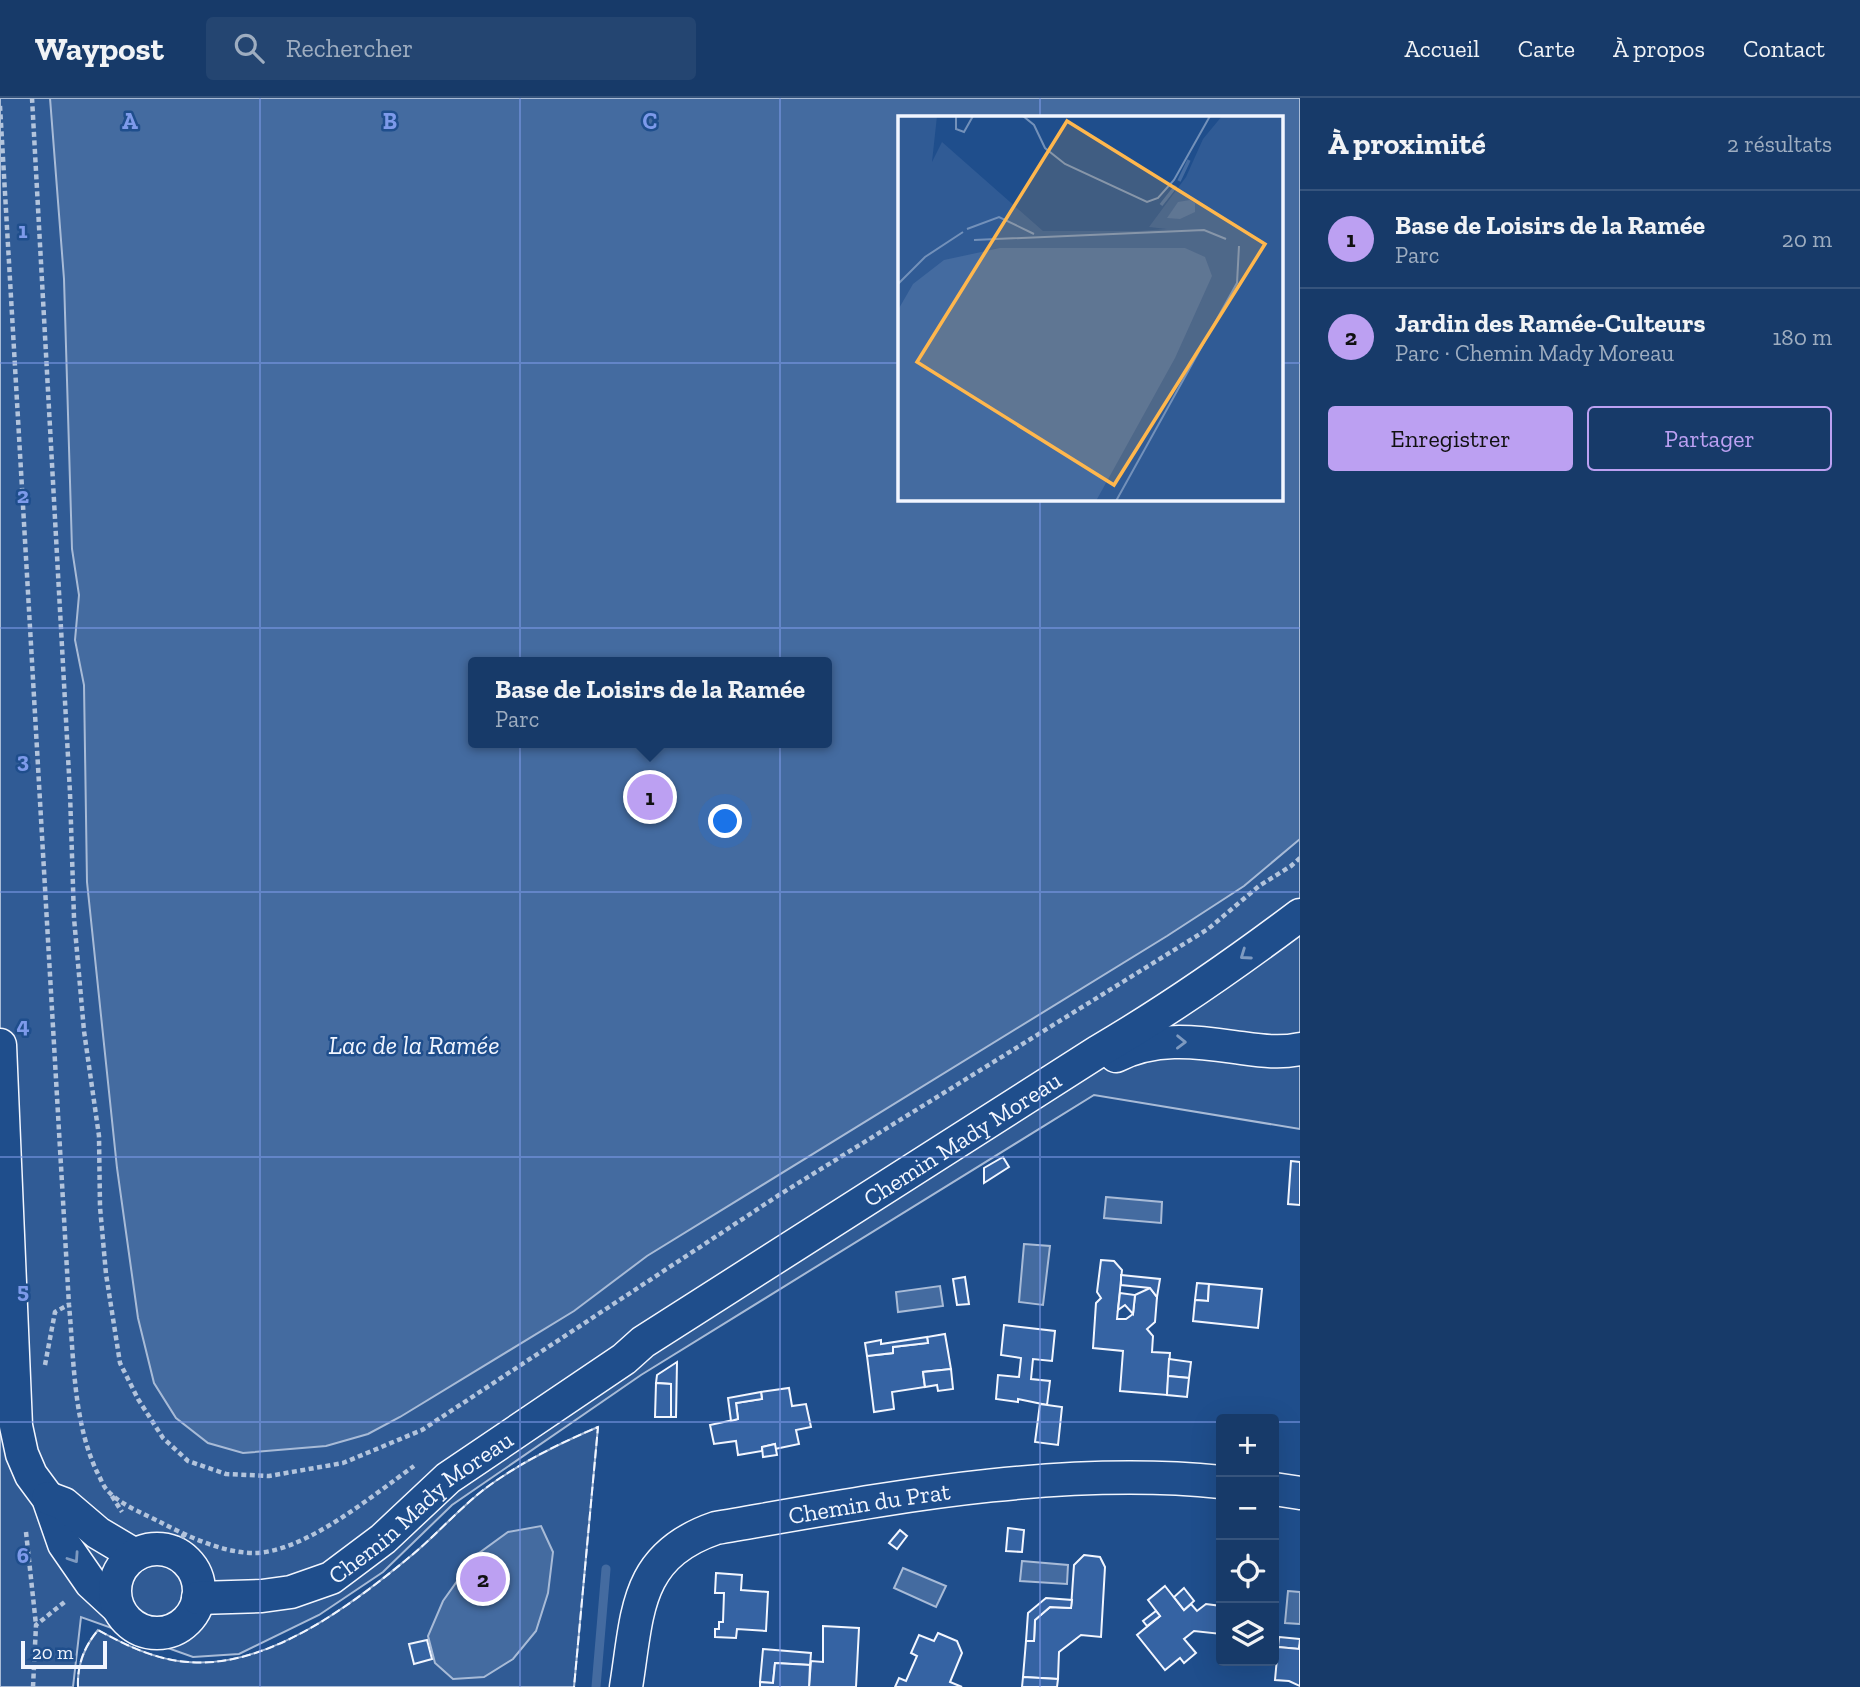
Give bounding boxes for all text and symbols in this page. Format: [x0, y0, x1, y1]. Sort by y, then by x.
search box [206, 17, 696, 80]
text: Waypost [35, 29, 164, 68]
icon: search [230, 29, 268, 67]
text: Rechercher [286, 32, 413, 64]
text: Accueil [1404, 34, 1480, 63]
text: Carte [1518, 34, 1575, 63]
text: À propos [1613, 34, 1705, 63]
text: Contact [1743, 34, 1825, 63]
text: A [122, 107, 138, 135]
text: B [383, 107, 397, 135]
text: C [643, 107, 657, 135]
inset map [898, 116, 1282, 500]
text: À proximité [1328, 126, 1486, 162]
text: 2 résultats [1727, 130, 1832, 158]
text: Base de Loisirs de la Ramée [1395, 209, 1705, 241]
text: 1 [18, 216, 28, 244]
text: 1 [1346, 225, 1356, 253]
text: 20 m [1782, 225, 1832, 253]
text: Parc [1395, 241, 1439, 269]
text: Jardin des Ramée-Culteurs [1395, 307, 1705, 339]
text: 2 [1345, 323, 1357, 351]
text: 180 m [1772, 323, 1832, 351]
text: Parc · Chemin Mady Moreau [1395, 339, 1674, 367]
button: Enregistrer [1328, 406, 1573, 471]
button: Partager [1587, 406, 1832, 471]
text: 2 [17, 481, 29, 509]
popup [468, 657, 832, 748]
text: Base de Loisirs de la Ramée [495, 673, 805, 705]
text: Parc [495, 705, 539, 733]
text: 3 [17, 746, 29, 774]
pin: 1 [627, 771, 673, 823]
your location [708, 804, 742, 838]
one-way arrow [1240, 947, 1253, 960]
text: 4 [16, 1011, 30, 1039]
water label: Lac de la Ramée [328, 1029, 500, 1061]
one-way arrow [1176, 1034, 1187, 1050]
street label: Chemin Mady Moreau [858, 1064, 1067, 1212]
text: 5 [17, 1276, 29, 1304]
map controls [1216, 1414, 1279, 1666]
button: + [1216, 1414, 1279, 1477]
street label: Chemin Mady Moreau [322, 1424, 518, 1590]
street label: Chemin du Prat [786, 1476, 952, 1530]
button: − [1216, 1477, 1279, 1540]
button: locate [1216, 1540, 1279, 1603]
text: 6 [17, 1541, 29, 1569]
one-way arrow [66, 1550, 78, 1563]
pin: 2 [460, 1553, 506, 1605]
button: layers [1216, 1603, 1279, 1666]
scale bar [21, 1638, 107, 1670]
text: 20 m [32, 1641, 73, 1664]

